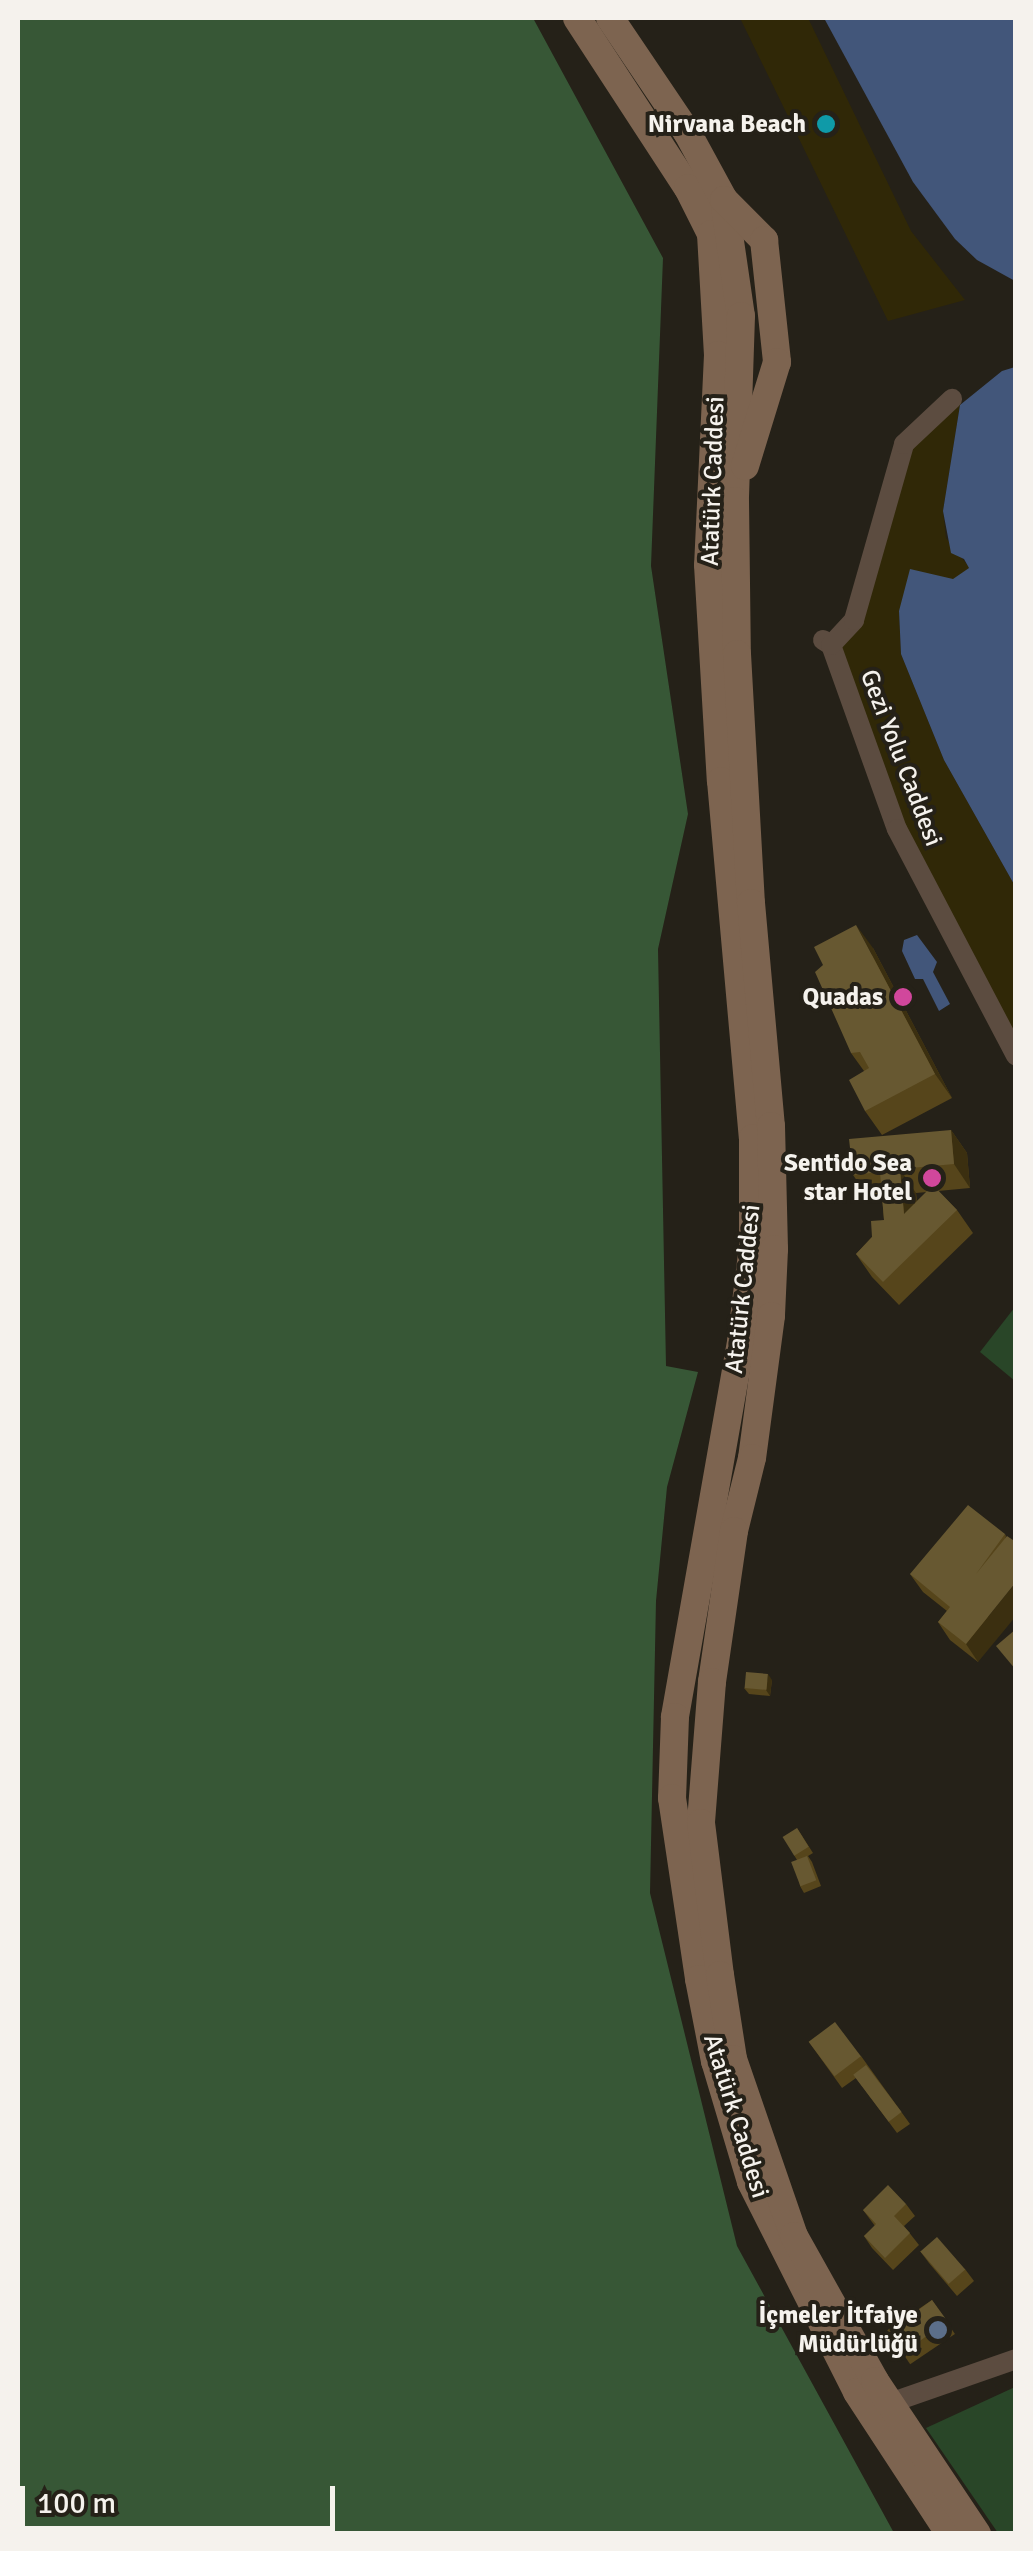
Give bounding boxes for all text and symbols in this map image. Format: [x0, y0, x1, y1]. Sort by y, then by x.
place label: Nirvana Beach [648, 109, 806, 139]
marker: Nirvana Beach [815, 113, 837, 135]
street label: Atatürk Caddesi [695, 396, 731, 566]
street label: Gezi Yolu Caddesi [854, 665, 948, 851]
place label: Quadas [802, 982, 883, 1012]
marker: Quadas [892, 986, 914, 1008]
place label: Sentido Sea star Hotel [784, 1149, 912, 1208]
marker: Sentido Sea star Hotel [921, 1167, 943, 1189]
street label: Atatürk Caddesi [719, 1203, 767, 1375]
street label: Atatürk Caddesi [697, 2030, 775, 2202]
place label: İçmeler İtfaiye Müdürlüğü [758, 2301, 918, 2360]
marker: İçmeler İtfaiye Müdürlüğü [927, 2319, 949, 2341]
scale bar [25, 2466, 340, 2528]
text: 100 m [37, 2485, 116, 2522]

